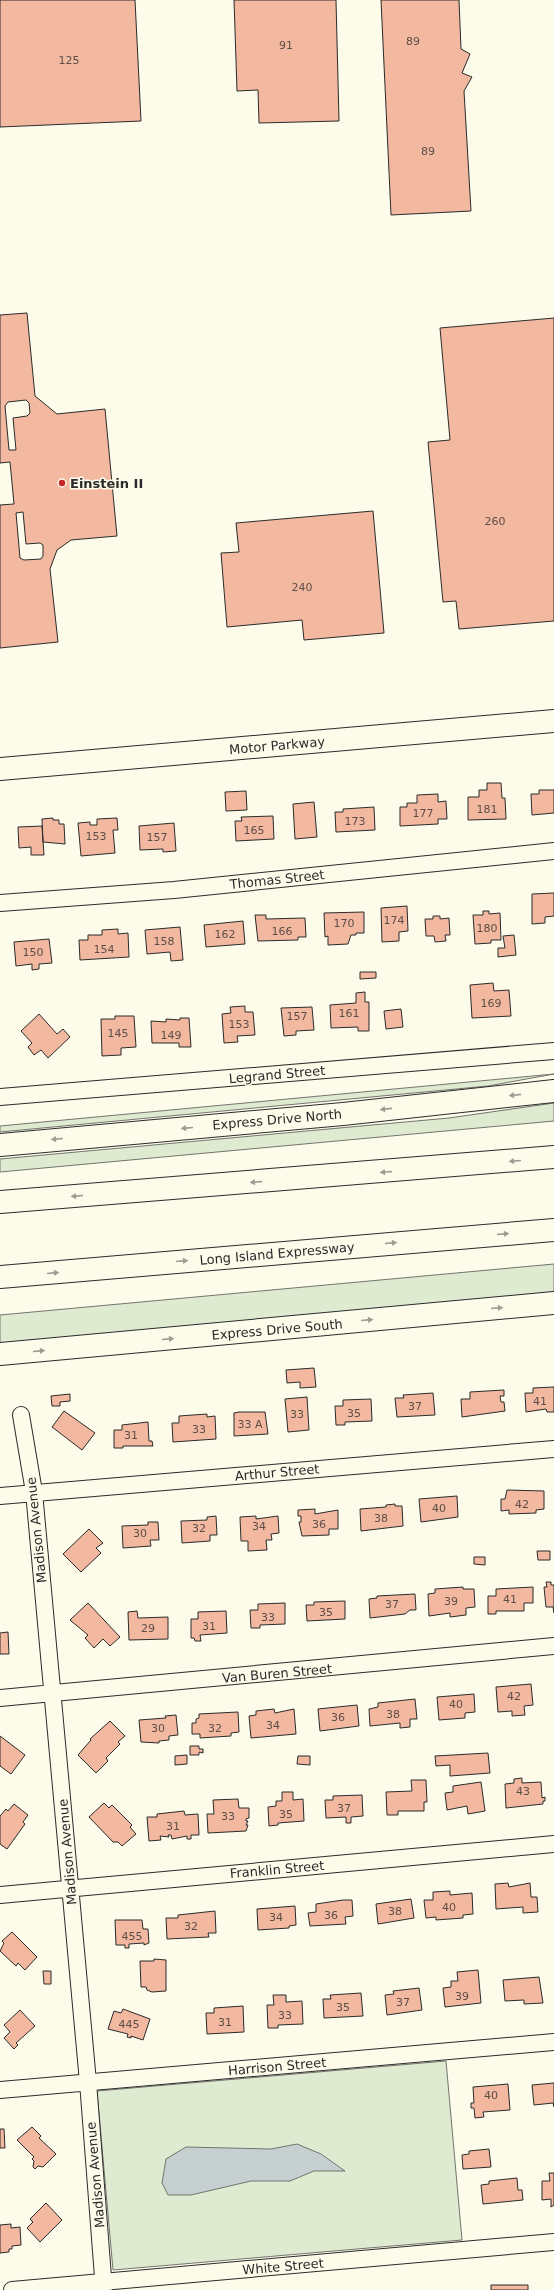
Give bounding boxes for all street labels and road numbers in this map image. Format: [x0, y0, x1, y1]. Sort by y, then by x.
street label: Motor Parkway [229, 734, 326, 757]
street label: Thomas Street [228, 867, 325, 892]
street label: Legrand Street [228, 1063, 326, 1086]
street label: Express Drive North [212, 1106, 342, 1133]
street label: Long Island Expressway [199, 1239, 355, 1268]
street label: Express Drive South [211, 1316, 343, 1343]
street label: Arthur Street [234, 1461, 320, 1484]
street label: Madison Avenue [23, 1476, 50, 1584]
street label: Van Buren Street [221, 1661, 333, 1686]
street label: Madison Avenue [55, 1798, 80, 1906]
street label: Franklin Street [229, 1858, 325, 1881]
street label: Harrison Street [227, 2055, 327, 2078]
street label: Madison Avenue [83, 2121, 108, 2229]
street label: White Street [242, 2255, 324, 2278]

